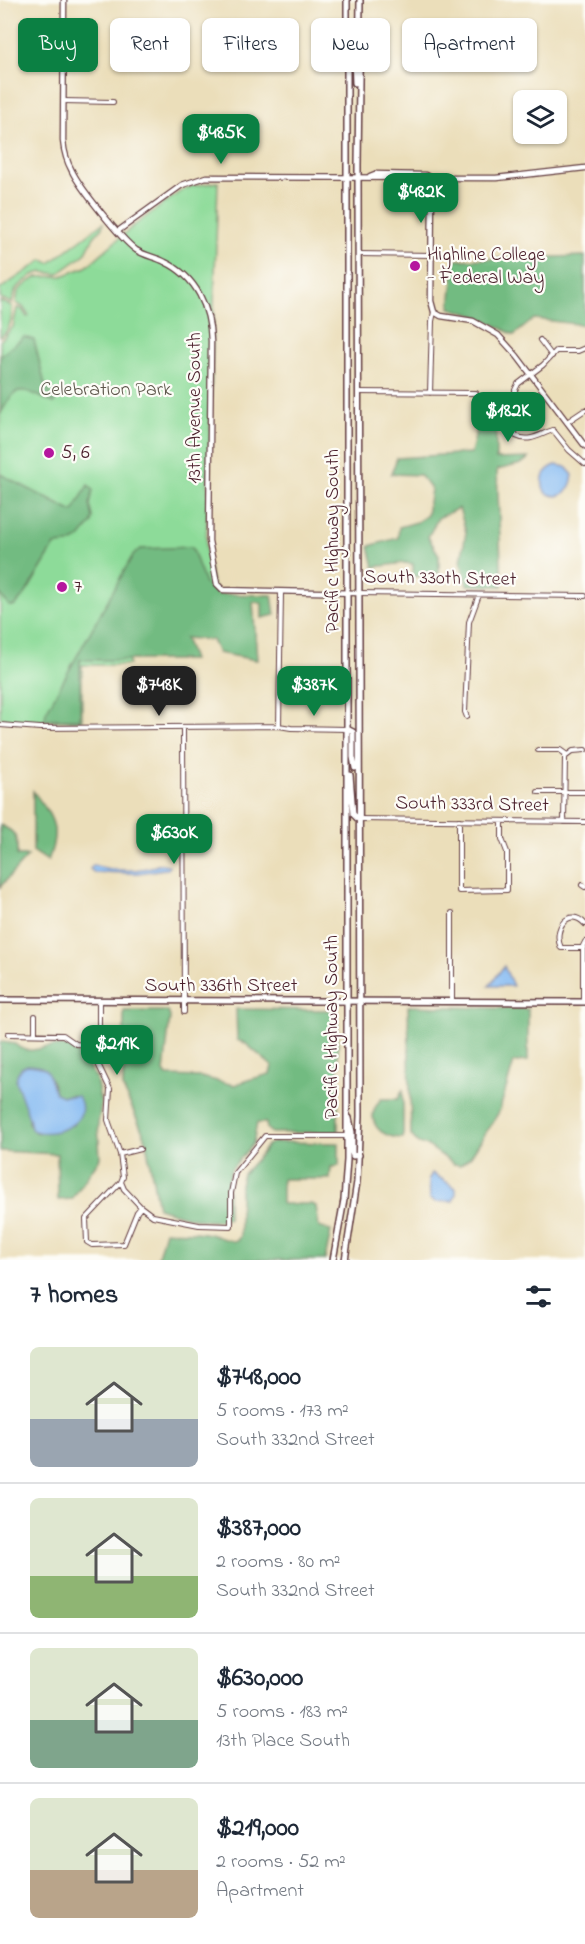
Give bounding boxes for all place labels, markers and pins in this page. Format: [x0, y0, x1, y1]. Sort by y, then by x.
pin: $485K [179, 114, 263, 165]
pin: $482K [379, 173, 463, 224]
place label: Highline College - Federal Way [427, 241, 545, 293]
marker: Highline College - Federal Way [408, 259, 422, 273]
pin: $182K [466, 392, 550, 443]
place label: 5, 6 [61, 439, 90, 468]
marker: 5, 6 [42, 446, 56, 460]
place label: 7 [74, 573, 82, 602]
marker: 7 [55, 580, 69, 594]
pin: $748K [117, 666, 201, 717]
pin: $387K [272, 666, 356, 717]
pin: $630K [132, 814, 216, 865]
pin: $219K [75, 1025, 159, 1076]

